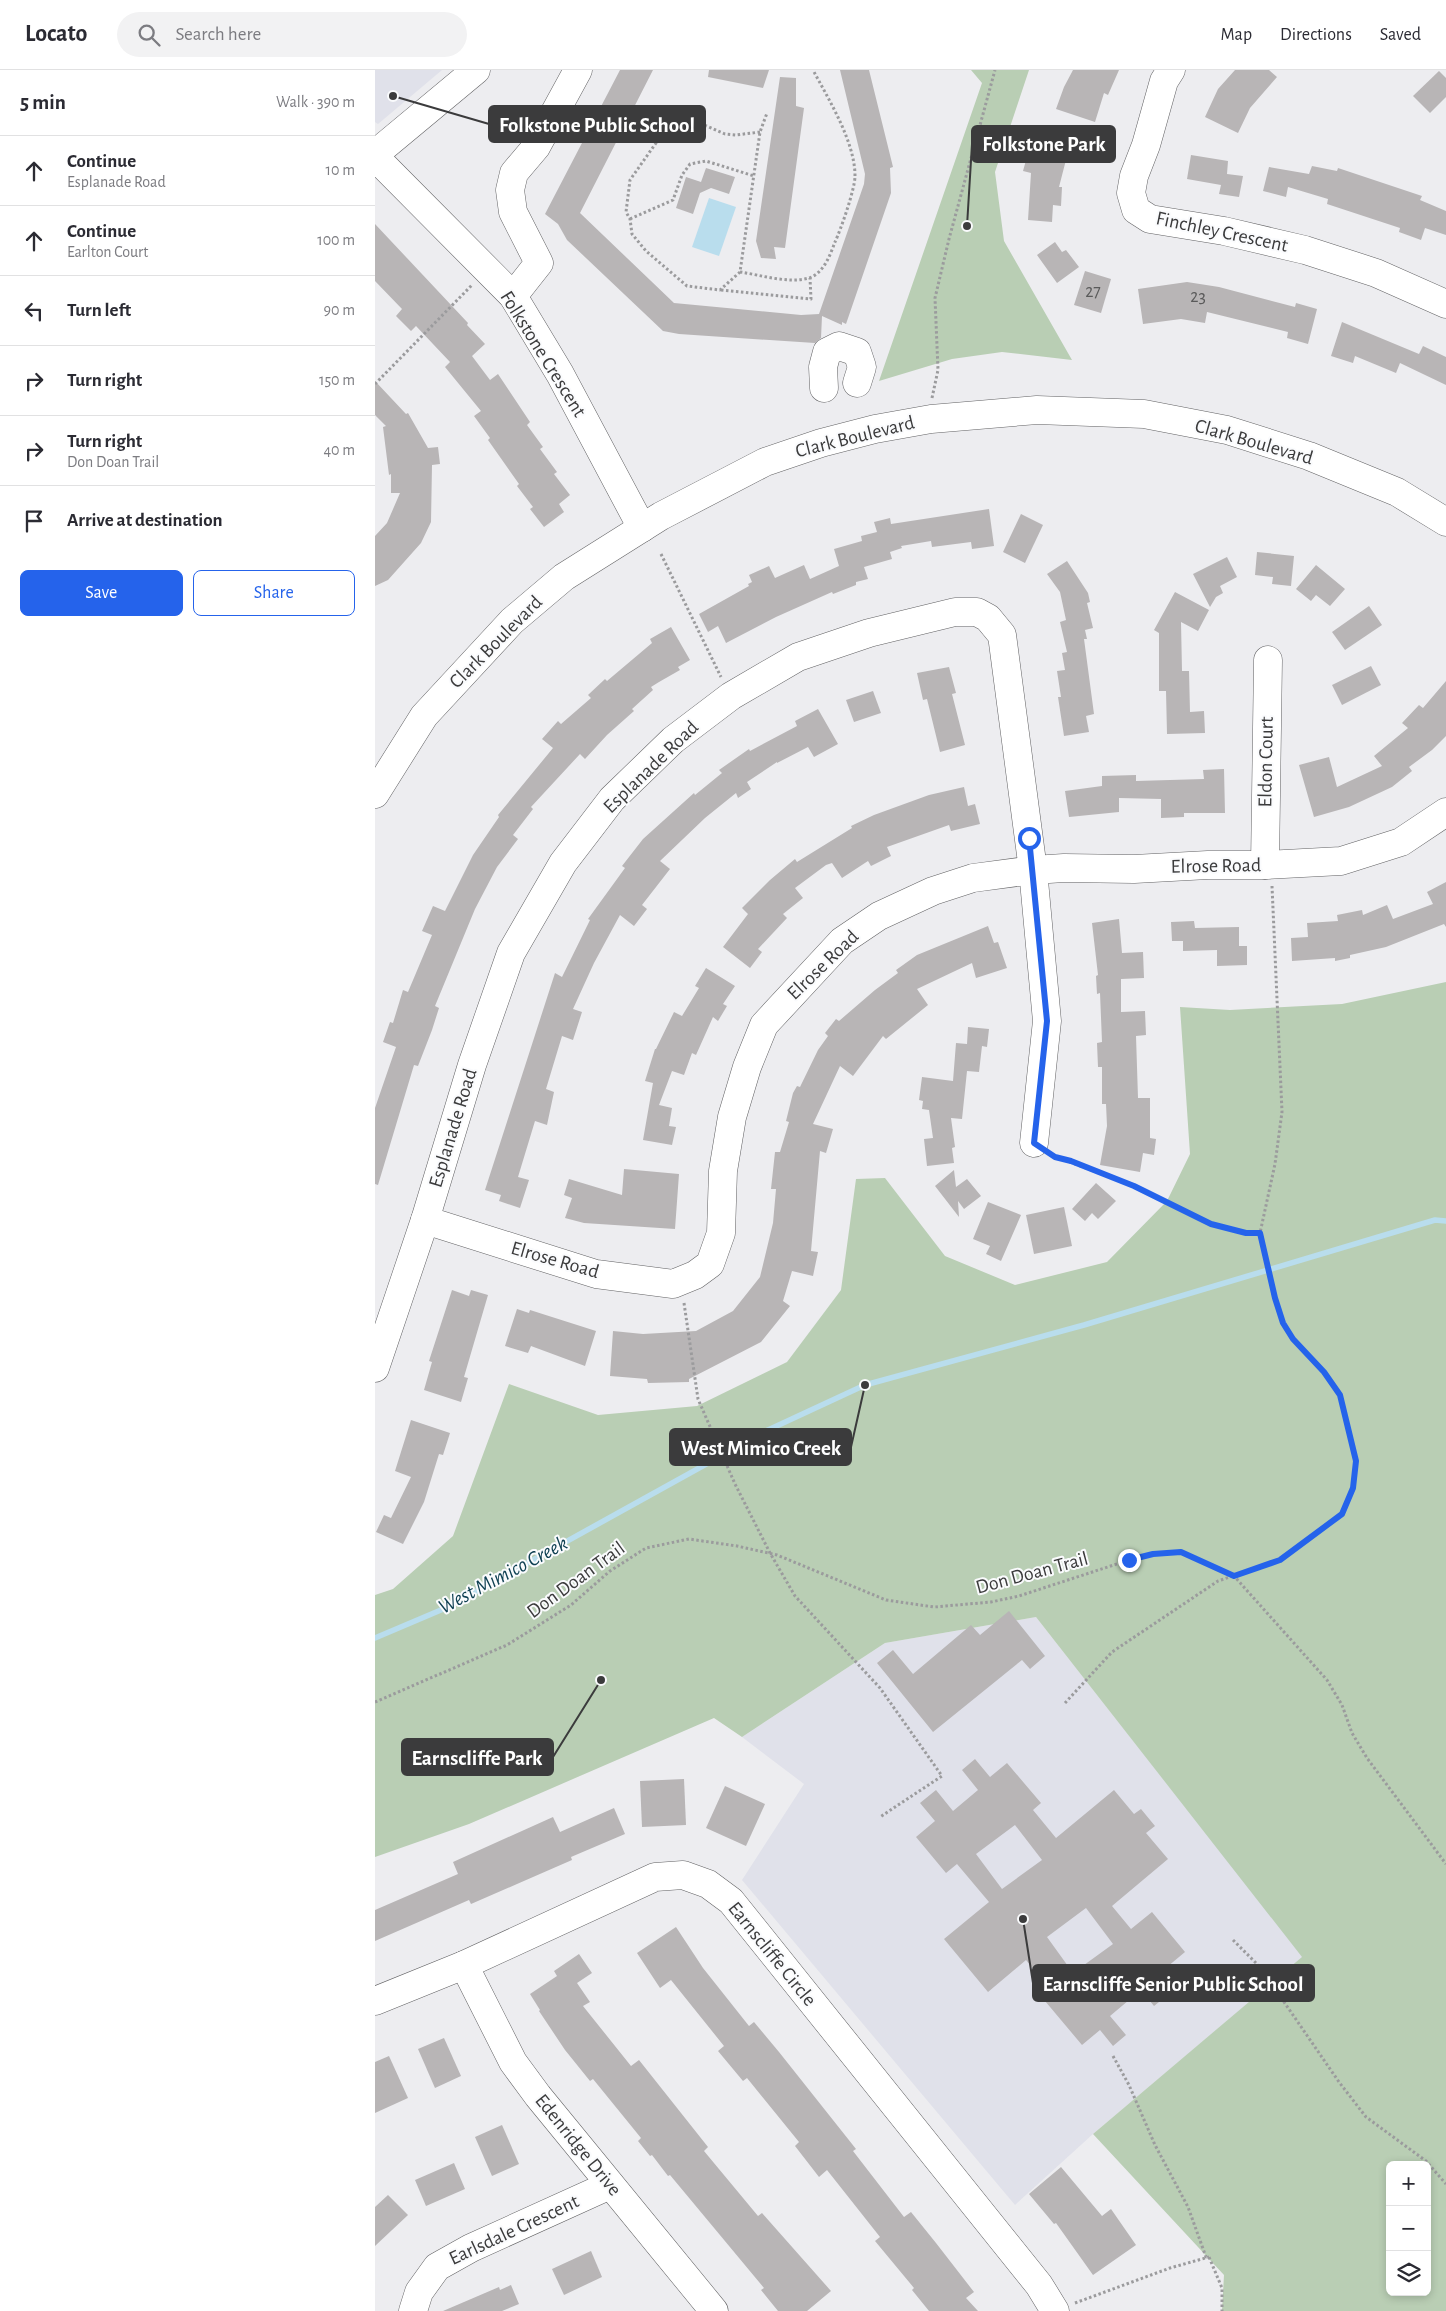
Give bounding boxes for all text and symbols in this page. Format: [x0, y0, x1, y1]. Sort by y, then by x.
search box [117, 12, 467, 57]
icon: search [135, 21, 163, 49]
text: Locato [25, 22, 87, 46]
text: Search here [175, 25, 261, 44]
text: Map [1221, 26, 1252, 44]
text: Directions [1280, 26, 1352, 44]
text: Saved [1380, 26, 1421, 44]
text: 5 min [20, 92, 66, 113]
text: Walk · 390 m [276, 94, 355, 110]
callout: Folkstone Public School [489, 106, 705, 142]
text: Folkstone Public School [499, 115, 695, 136]
callout: Folkstone Park [972, 126, 1115, 162]
text: Folkstone Park [982, 134, 1106, 155]
text: Continue [67, 152, 136, 171]
icon: ahead [20, 157, 48, 185]
text: 10 m [326, 162, 355, 178]
text: Esplanade Road [67, 174, 166, 190]
street label: Finchley Crescent [1154, 208, 1291, 256]
text: Continue [67, 222, 136, 241]
icon: ahead [20, 227, 48, 255]
text: 100 m [317, 232, 355, 248]
text: Earlton Court [67, 244, 148, 260]
house number: 27 [1085, 283, 1101, 301]
street label: Folkstone Crescent [496, 287, 590, 421]
house number: 23 [1190, 288, 1206, 306]
icon: left [20, 297, 48, 325]
text: Turn left [67, 301, 131, 320]
text: 90 m [324, 302, 355, 318]
icon: right [20, 367, 48, 395]
text: Turn right [67, 371, 142, 390]
text: 150 m [319, 372, 355, 388]
street label: Clark Boulevard [793, 413, 917, 461]
street label: Clark Boulevard [1193, 416, 1315, 468]
text: Turn right [67, 432, 142, 451]
icon: right [20, 437, 48, 465]
text: 40 m [323, 442, 355, 458]
text: Don Doan Trail [67, 454, 159, 470]
icon: arrive [20, 507, 48, 535]
text: Arrive at destination [67, 511, 223, 530]
button: Save [20, 570, 183, 616]
button: Share [193, 570, 355, 616]
street label: Clark Boulevard [446, 592, 546, 692]
street label: Eldon Court [1255, 716, 1277, 808]
street label: Esplanade Road [600, 717, 702, 817]
route start [1018, 827, 1041, 850]
street label: Elrose Road [1171, 855, 1261, 877]
street label: Elrose Road [783, 926, 863, 1004]
street label: Esplanade Road [425, 1066, 481, 1190]
street label: Elrose Road [509, 1238, 601, 1282]
callout: West Mimico Creek [670, 1429, 851, 1465]
text: West Mimico Creek [681, 1438, 842, 1459]
water label: West Mimico Creek [435, 1532, 571, 1618]
street label: Don Doan Trail [523, 1538, 629, 1622]
street label: Don Doan Trail [974, 1548, 1090, 1598]
route end [1118, 1549, 1141, 1572]
callout: Earnscliffe Park [402, 1739, 553, 1775]
text: Earnscliffe Park [412, 1748, 543, 1769]
street label: Earnscliffe Circle [724, 1898, 820, 2010]
callout: Earnscliffe Senior Public School [1033, 1965, 1314, 2001]
text: Earnscliffe Senior Public School [1043, 1974, 1304, 1995]
street label: Edenridge Drive [531, 2090, 625, 2200]
map controls [1386, 2161, 1431, 2296]
button: + [1386, 2161, 1431, 2206]
street label: Earlsdale Crescent [446, 2191, 583, 2269]
button: − [1386, 2206, 1431, 2251]
button: layers [1386, 2251, 1431, 2296]

